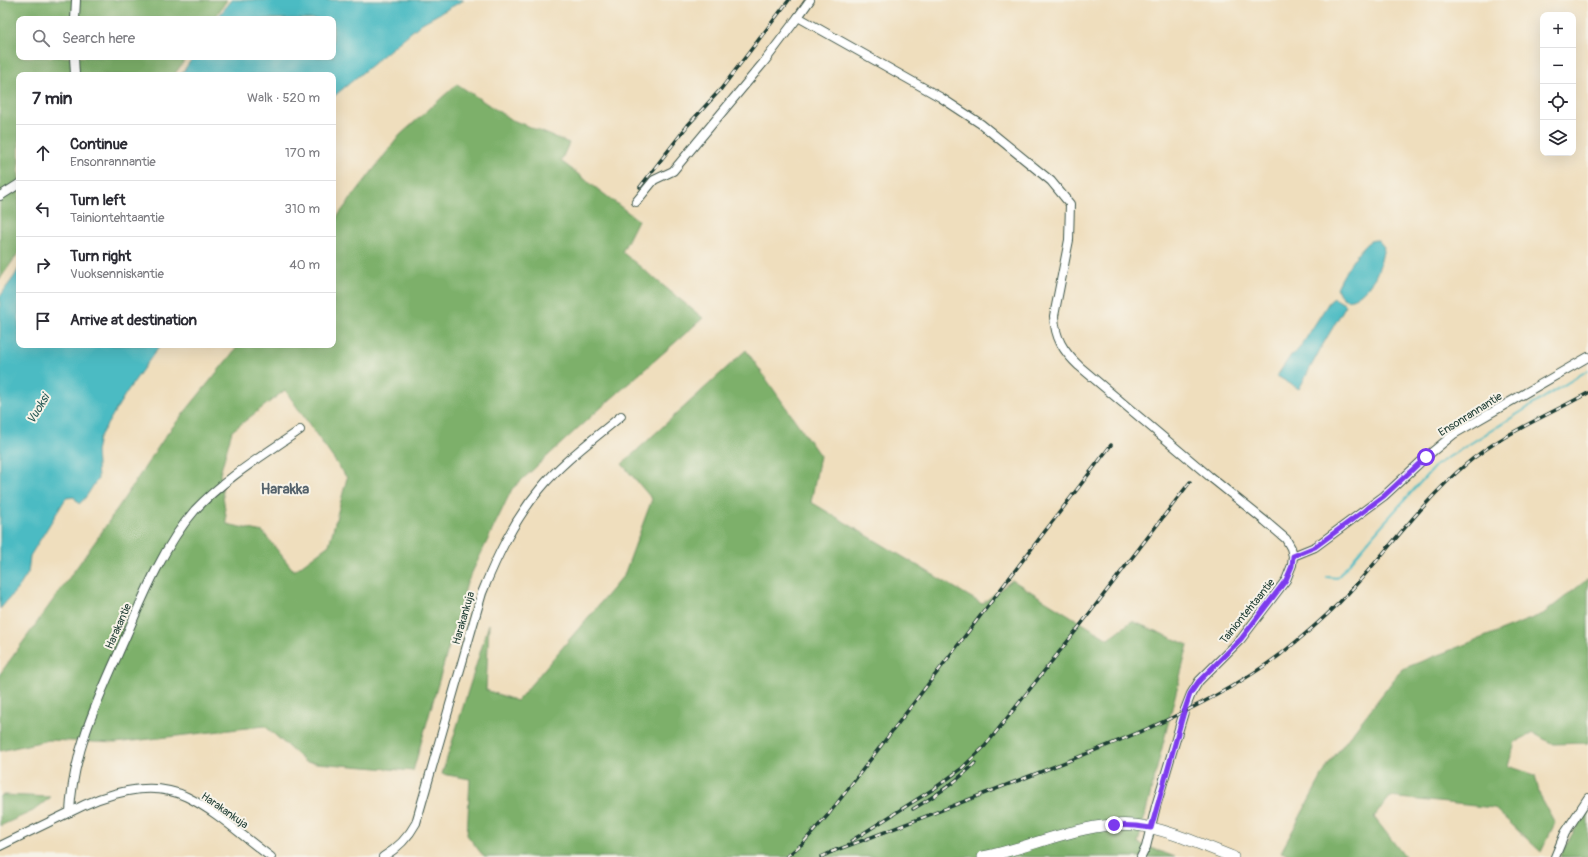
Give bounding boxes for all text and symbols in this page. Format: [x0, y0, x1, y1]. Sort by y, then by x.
map controls [1540, 12, 1576, 156]
button: + [1540, 12, 1576, 48]
search box [16, 16, 336, 60]
icon: search [30, 27, 52, 49]
text: Search here [62, 29, 135, 48]
button: − [1540, 48, 1576, 84]
button: locate [1540, 84, 1576, 120]
text: 7 min [32, 88, 72, 109]
text: Walk · 520 m [247, 90, 320, 106]
button: layers [1540, 120, 1576, 156]
text: Continue [70, 135, 128, 154]
icon: ahead [32, 142, 54, 164]
text: 170 m [285, 145, 320, 161]
text: Ensonrannantie [70, 154, 156, 170]
text: Turn left [70, 191, 126, 210]
icon: left [32, 198, 54, 220]
text: 310 m [284, 201, 320, 217]
text: Tainiontehtaantie [70, 210, 164, 226]
text: Turn right [70, 247, 131, 266]
icon: right [32, 254, 54, 276]
text: 40 m [289, 257, 320, 273]
text: Vuoksenniskantie [70, 266, 164, 282]
icon: arrive [32, 310, 54, 332]
text: Arrive at destination [70, 311, 197, 330]
street label: Ensonrannantie [1436, 389, 1505, 439]
water label: Vuoksi [24, 390, 54, 427]
route start [1417, 448, 1435, 466]
district label: Harakka [261, 480, 309, 499]
street label: Tainiontehtaantie [1217, 576, 1278, 646]
street label: Harakankuja [450, 590, 477, 646]
street label: Harakantie [103, 601, 134, 651]
street label: Harakankuja [199, 789, 251, 831]
route end [1105, 816, 1123, 834]

